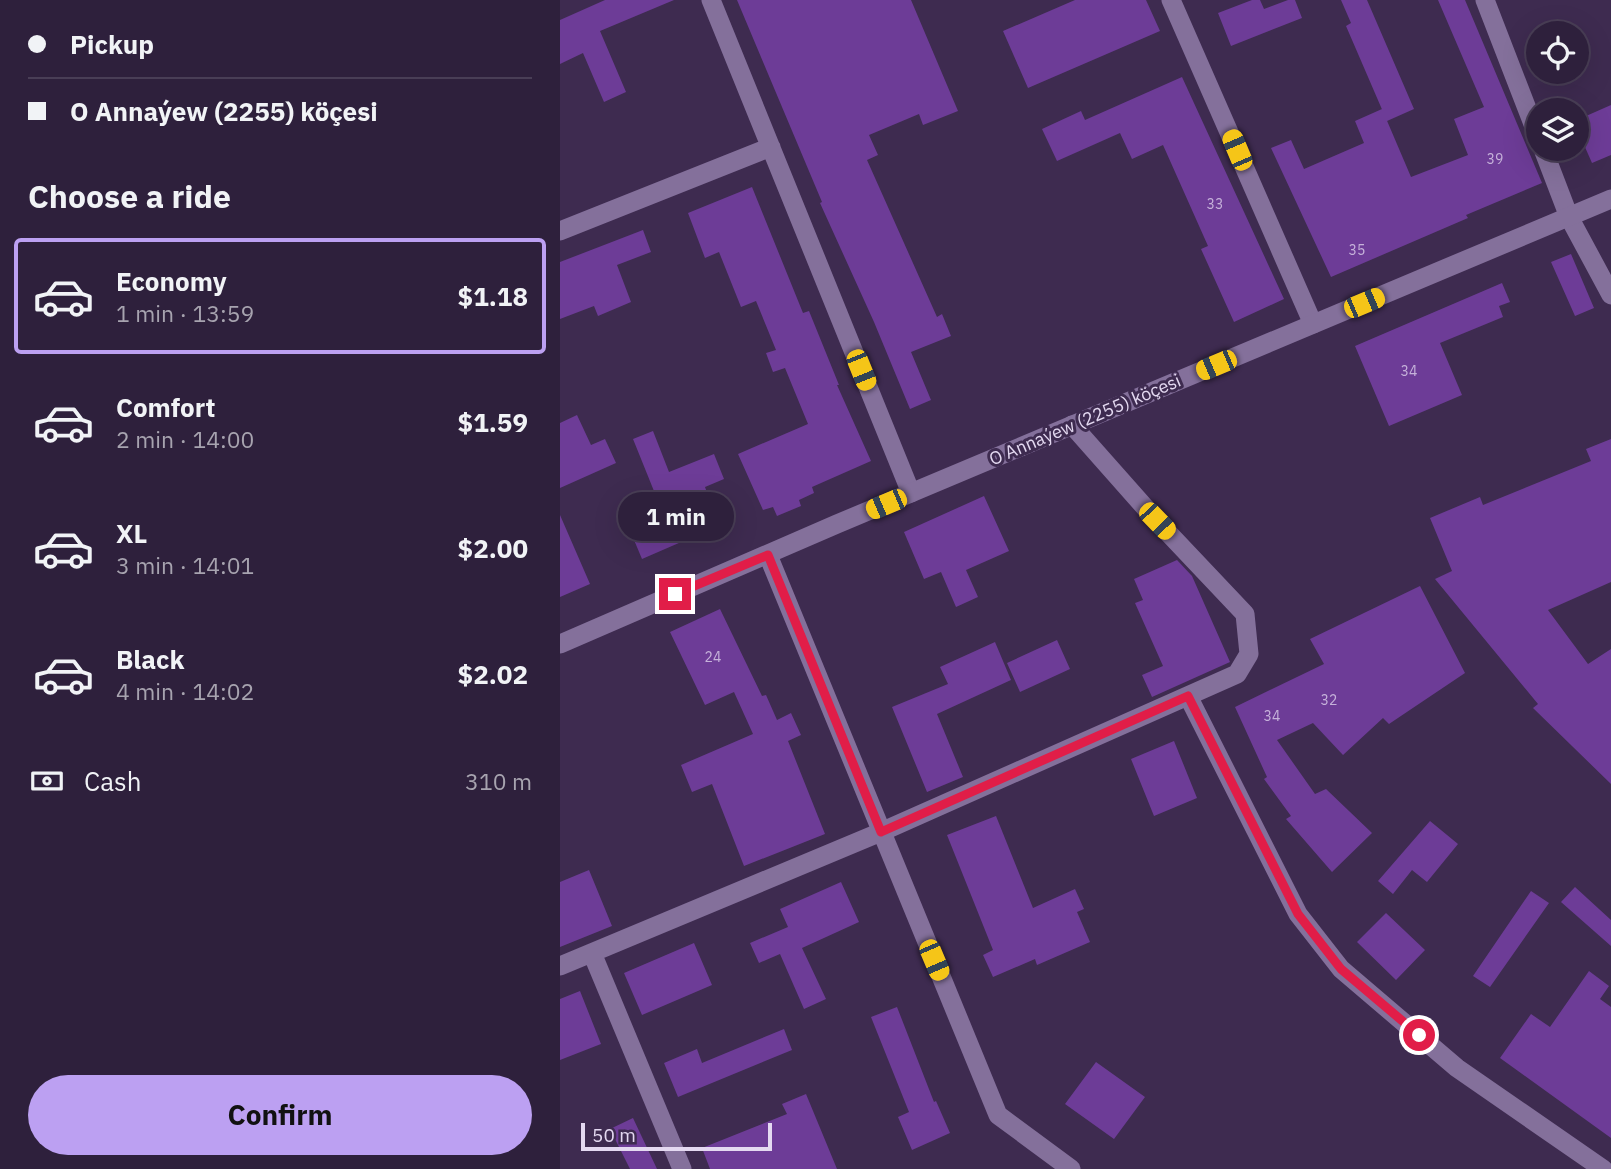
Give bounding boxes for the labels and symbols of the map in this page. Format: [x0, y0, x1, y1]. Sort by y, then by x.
car [1220, 127, 1255, 173]
house number: 39 [1487, 150, 1503, 168]
house number: 33 [1207, 195, 1223, 213]
house number: 35 [1349, 241, 1365, 259]
car [1341, 285, 1388, 321]
car [844, 347, 879, 393]
car [1193, 347, 1240, 383]
house number: 34 [1401, 362, 1417, 380]
street label: O Annaýew (2255) köçesi [985, 369, 1184, 470]
car [863, 486, 910, 522]
callout: 1 min [617, 492, 733, 542]
car [1135, 499, 1180, 543]
route end [659, 578, 691, 610]
house number: 24 [705, 648, 721, 666]
house number: 32 [1321, 691, 1337, 709]
house number: 34 [1264, 707, 1280, 725]
car [917, 937, 952, 983]
route start [1403, 1019, 1435, 1051]
scale bar [581, 1120, 772, 1152]

